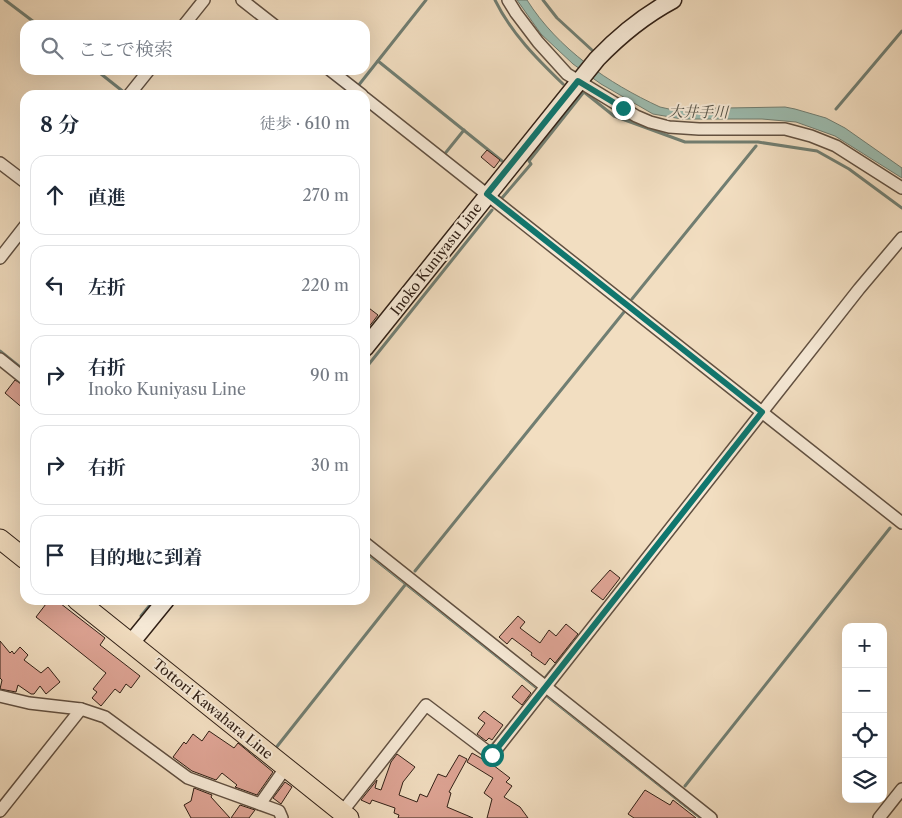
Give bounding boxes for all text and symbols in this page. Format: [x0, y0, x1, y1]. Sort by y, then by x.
search box [20, 20, 370, 75]
icon: search [38, 34, 66, 62]
text: ここで検索 [78, 38, 173, 61]
route end [612, 97, 635, 120]
water label: 大井手川 [668, 101, 730, 122]
text: 8 分 [40, 112, 79, 137]
text: 徒歩 · 610 m [260, 113, 350, 133]
icon: ahead [41, 181, 69, 209]
text: 270 m [303, 185, 349, 205]
text: 直進 [88, 186, 126, 209]
street label: Inoko Kuniyasu Line [386, 199, 486, 319]
icon: left [41, 271, 69, 299]
text: 220 m [301, 275, 349, 295]
text: 左折 [88, 276, 126, 299]
text: 右折 [88, 356, 126, 379]
icon: right [41, 361, 69, 389]
text: 90 m [310, 365, 349, 385]
text: Inoko Kuniyasu Line [88, 379, 246, 399]
icon: right [41, 451, 69, 479]
text: 30 m [311, 455, 349, 475]
text: 右折 [88, 456, 126, 479]
icon: arrive [41, 541, 69, 569]
text: 目的地に到着 [88, 546, 202, 569]
map controls [842, 623, 887, 803]
button: + [842, 623, 887, 668]
street label: Tottori Kawahara Line [149, 655, 277, 763]
button: − [842, 668, 887, 713]
button: locate [842, 713, 887, 758]
route start [481, 744, 504, 767]
button: layers [842, 758, 887, 803]

